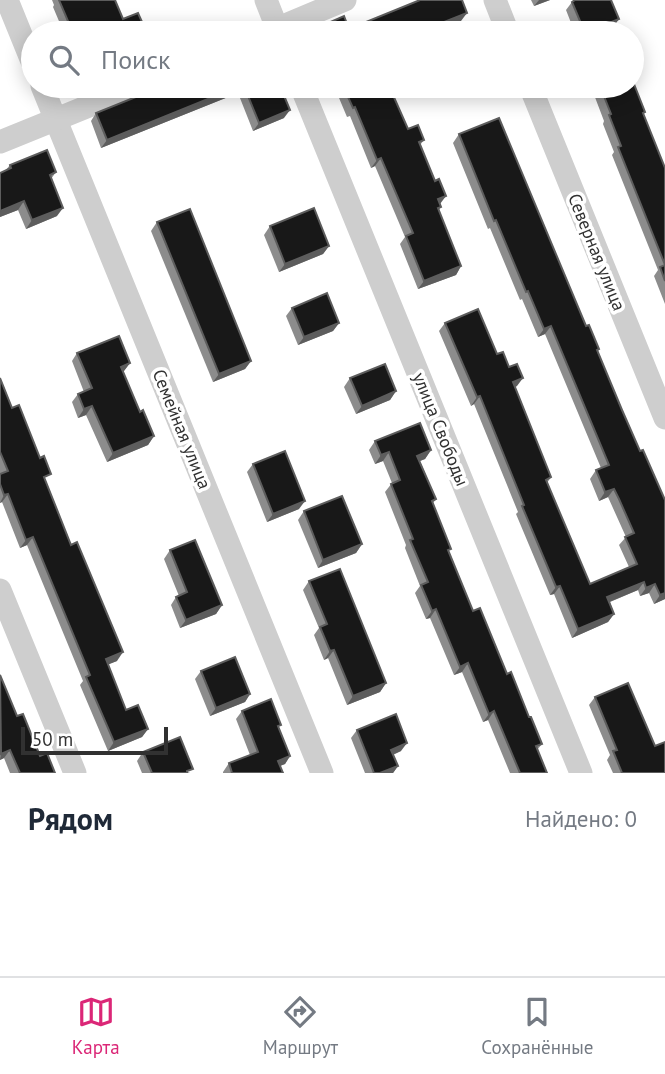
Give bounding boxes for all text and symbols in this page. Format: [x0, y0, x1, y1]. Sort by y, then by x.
search box [21, 21, 644, 98]
icon: search [45, 41, 83, 79]
text: Поиск [101, 43, 170, 76]
street label: Северная улица [563, 190, 631, 314]
street label: Семейная улица [148, 366, 216, 492]
street label: улица Свободы [408, 369, 474, 489]
scale bar [21, 724, 168, 756]
text: 50 m [32, 727, 73, 751]
text: Рядом [28, 799, 113, 838]
text: Найдено: 0 [525, 804, 637, 833]
tab: Карта [72, 993, 120, 1059]
tab: Маршрут [263, 993, 338, 1059]
tab: Сохранённые [481, 993, 593, 1059]

